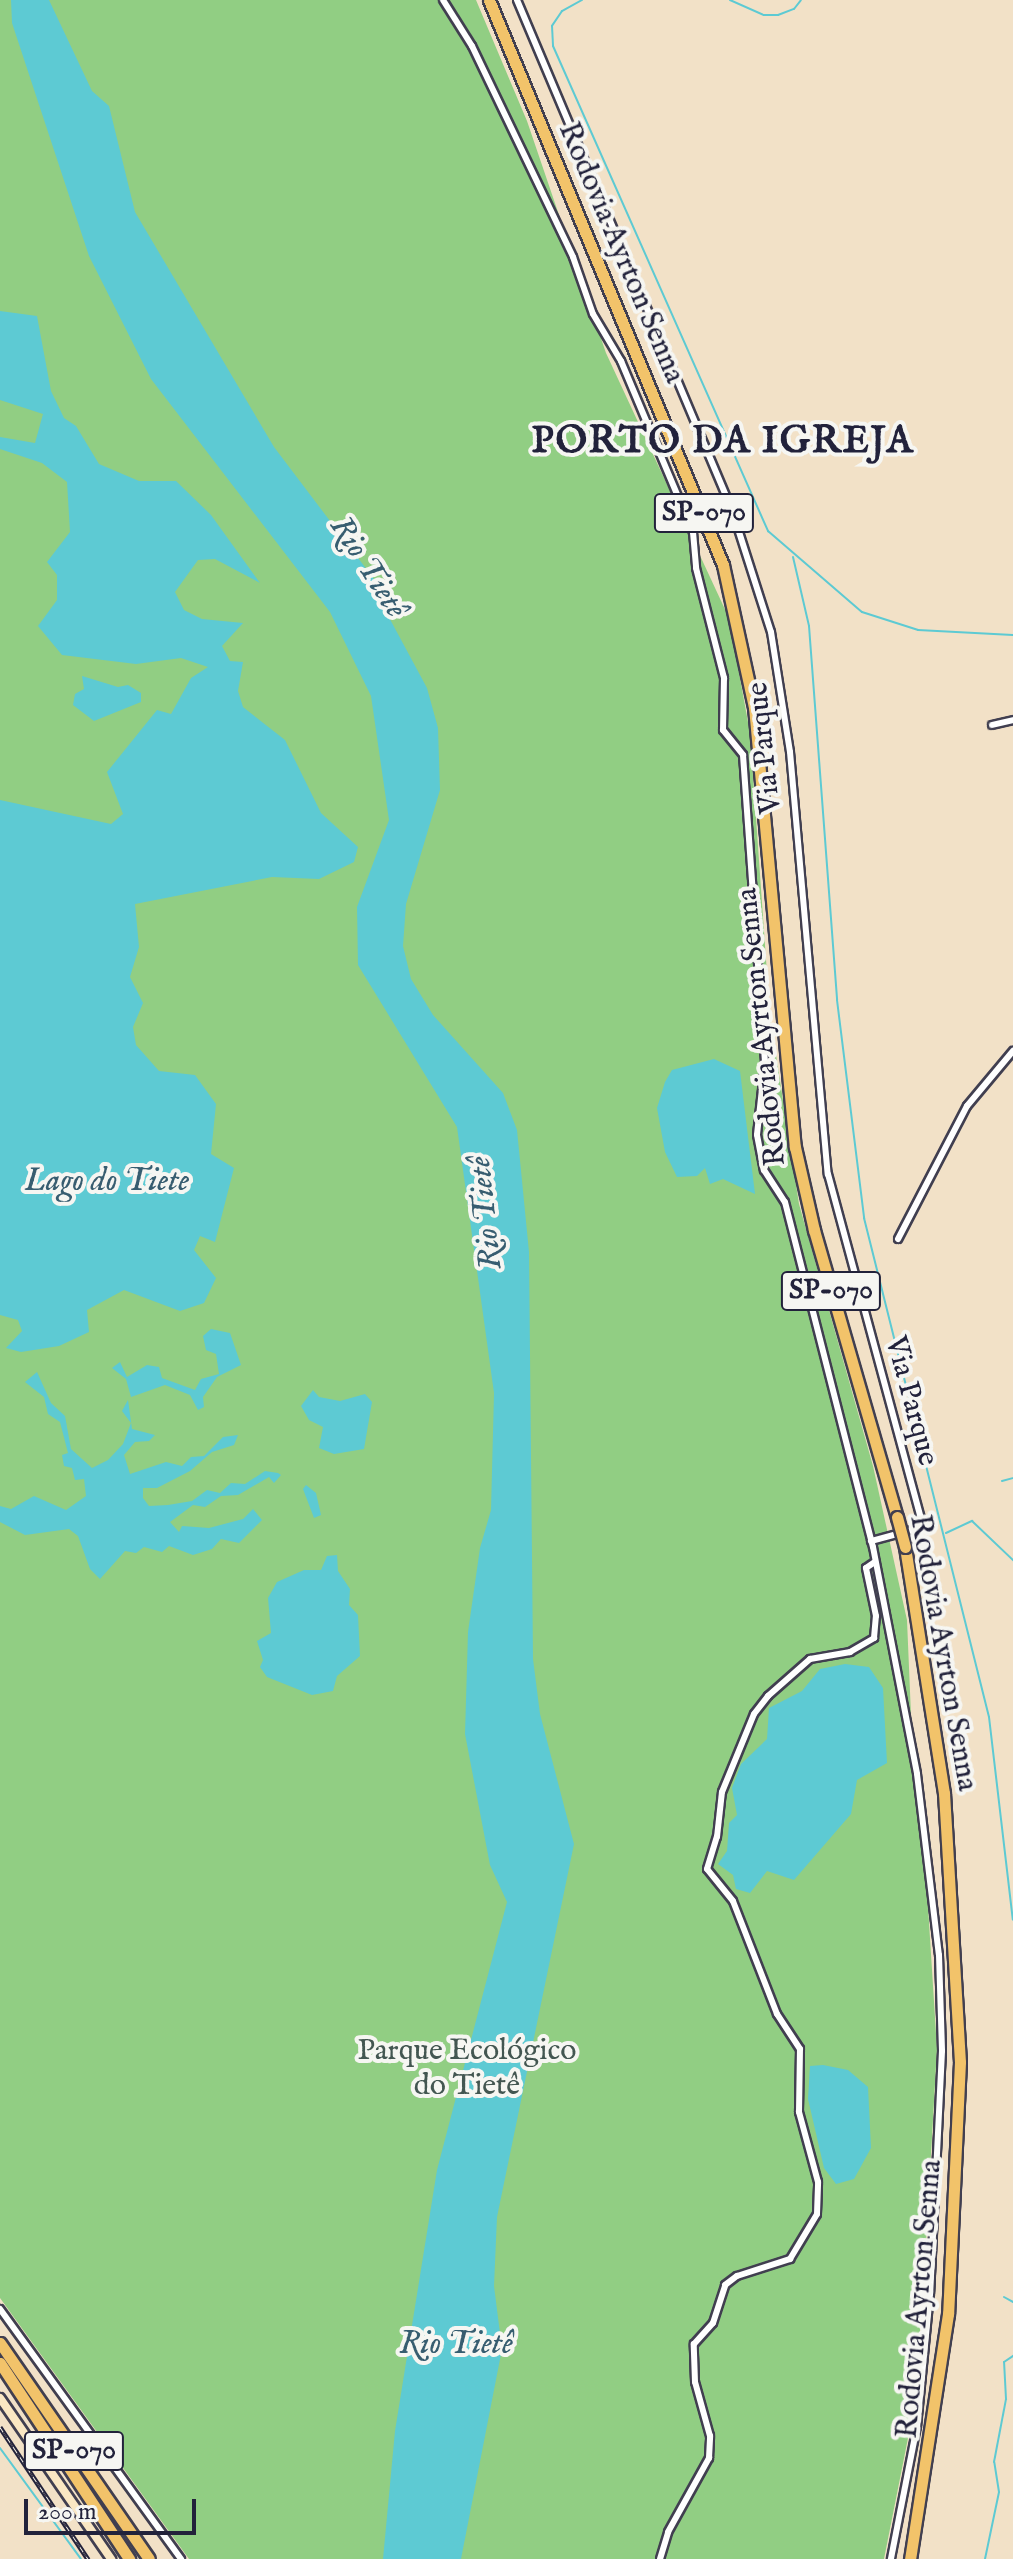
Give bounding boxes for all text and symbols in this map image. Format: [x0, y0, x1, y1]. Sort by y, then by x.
street label: Rodovia Ayrton Senna [550, 117, 692, 389]
district label: PORTO DA IGREJA [531, 420, 915, 466]
road number: SP-070 [652, 489, 756, 537]
water label: Rio Tietê [320, 510, 414, 626]
street label: Via Parque [740, 680, 790, 816]
street label: Rodovia Ayrton Senna [729, 886, 795, 1168]
water label: Rio Tietê [462, 1155, 512, 1271]
water label: Lago do Tiete [25, 1163, 189, 1201]
road number: SP-070 [779, 1267, 883, 1315]
street label: Via Parque [876, 1332, 946, 1470]
street label: Rodovia Ayrton Senna [901, 1512, 985, 1794]
park label: Parque Ecológico do Tietê [357, 2033, 577, 2104]
street label: Rodovia Ayrton Senna [890, 2158, 950, 2440]
water label: Rio Tietê [399, 2326, 513, 2364]
road number: SP-070 [22, 2427, 126, 2475]
scale bar [28, 2483, 200, 2533]
text: 200 m [38, 2497, 97, 2528]

